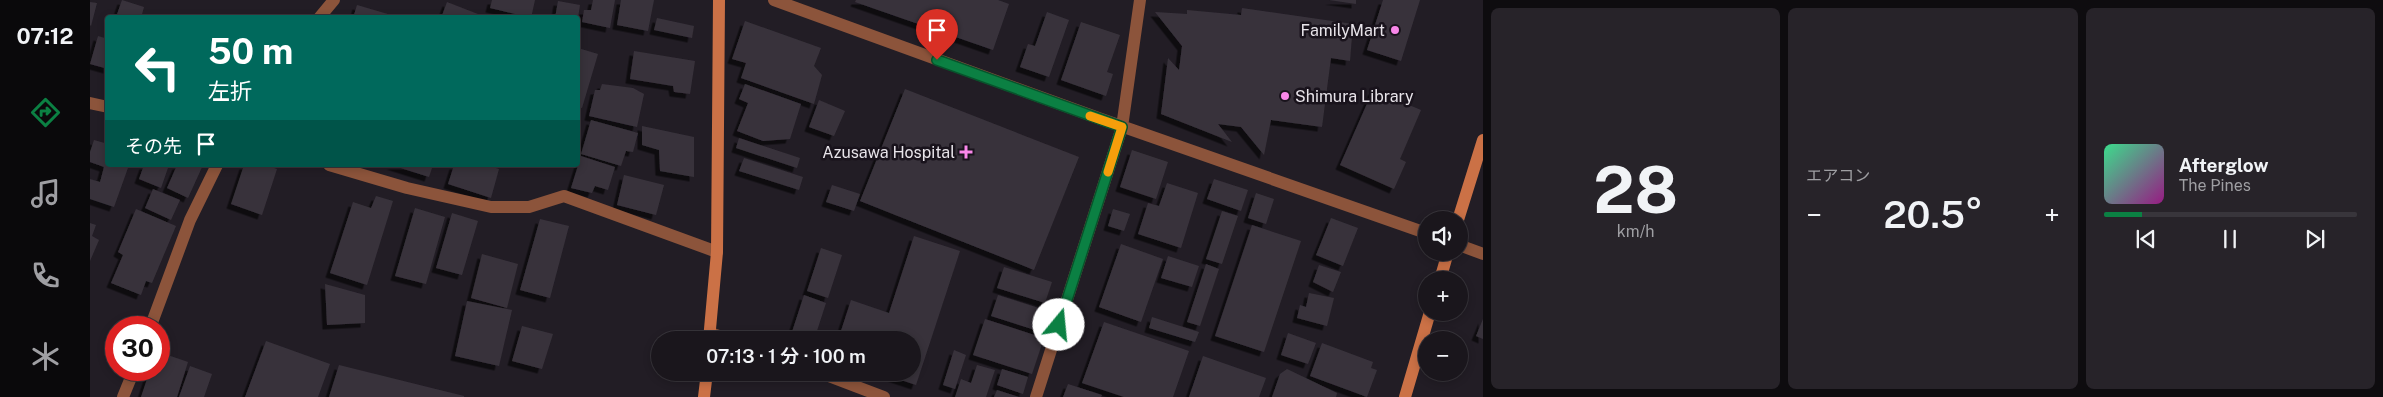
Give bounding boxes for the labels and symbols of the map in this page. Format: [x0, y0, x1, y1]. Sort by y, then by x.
pin [916, 9, 958, 60]
place label: FamilyMart [1301, 21, 1385, 40]
marker: FamilyMart [1389, 24, 1401, 36]
place label: Shimura Library [1295, 87, 1414, 106]
marker: Shimura Library [1279, 90, 1291, 102]
place label: Azusawa Hospital [822, 143, 955, 162]
marker: Azusawa Hospital [959, 145, 973, 159]
position arrow [1032, 298, 1084, 350]
speed limit sign: 30 [105, 316, 170, 381]

